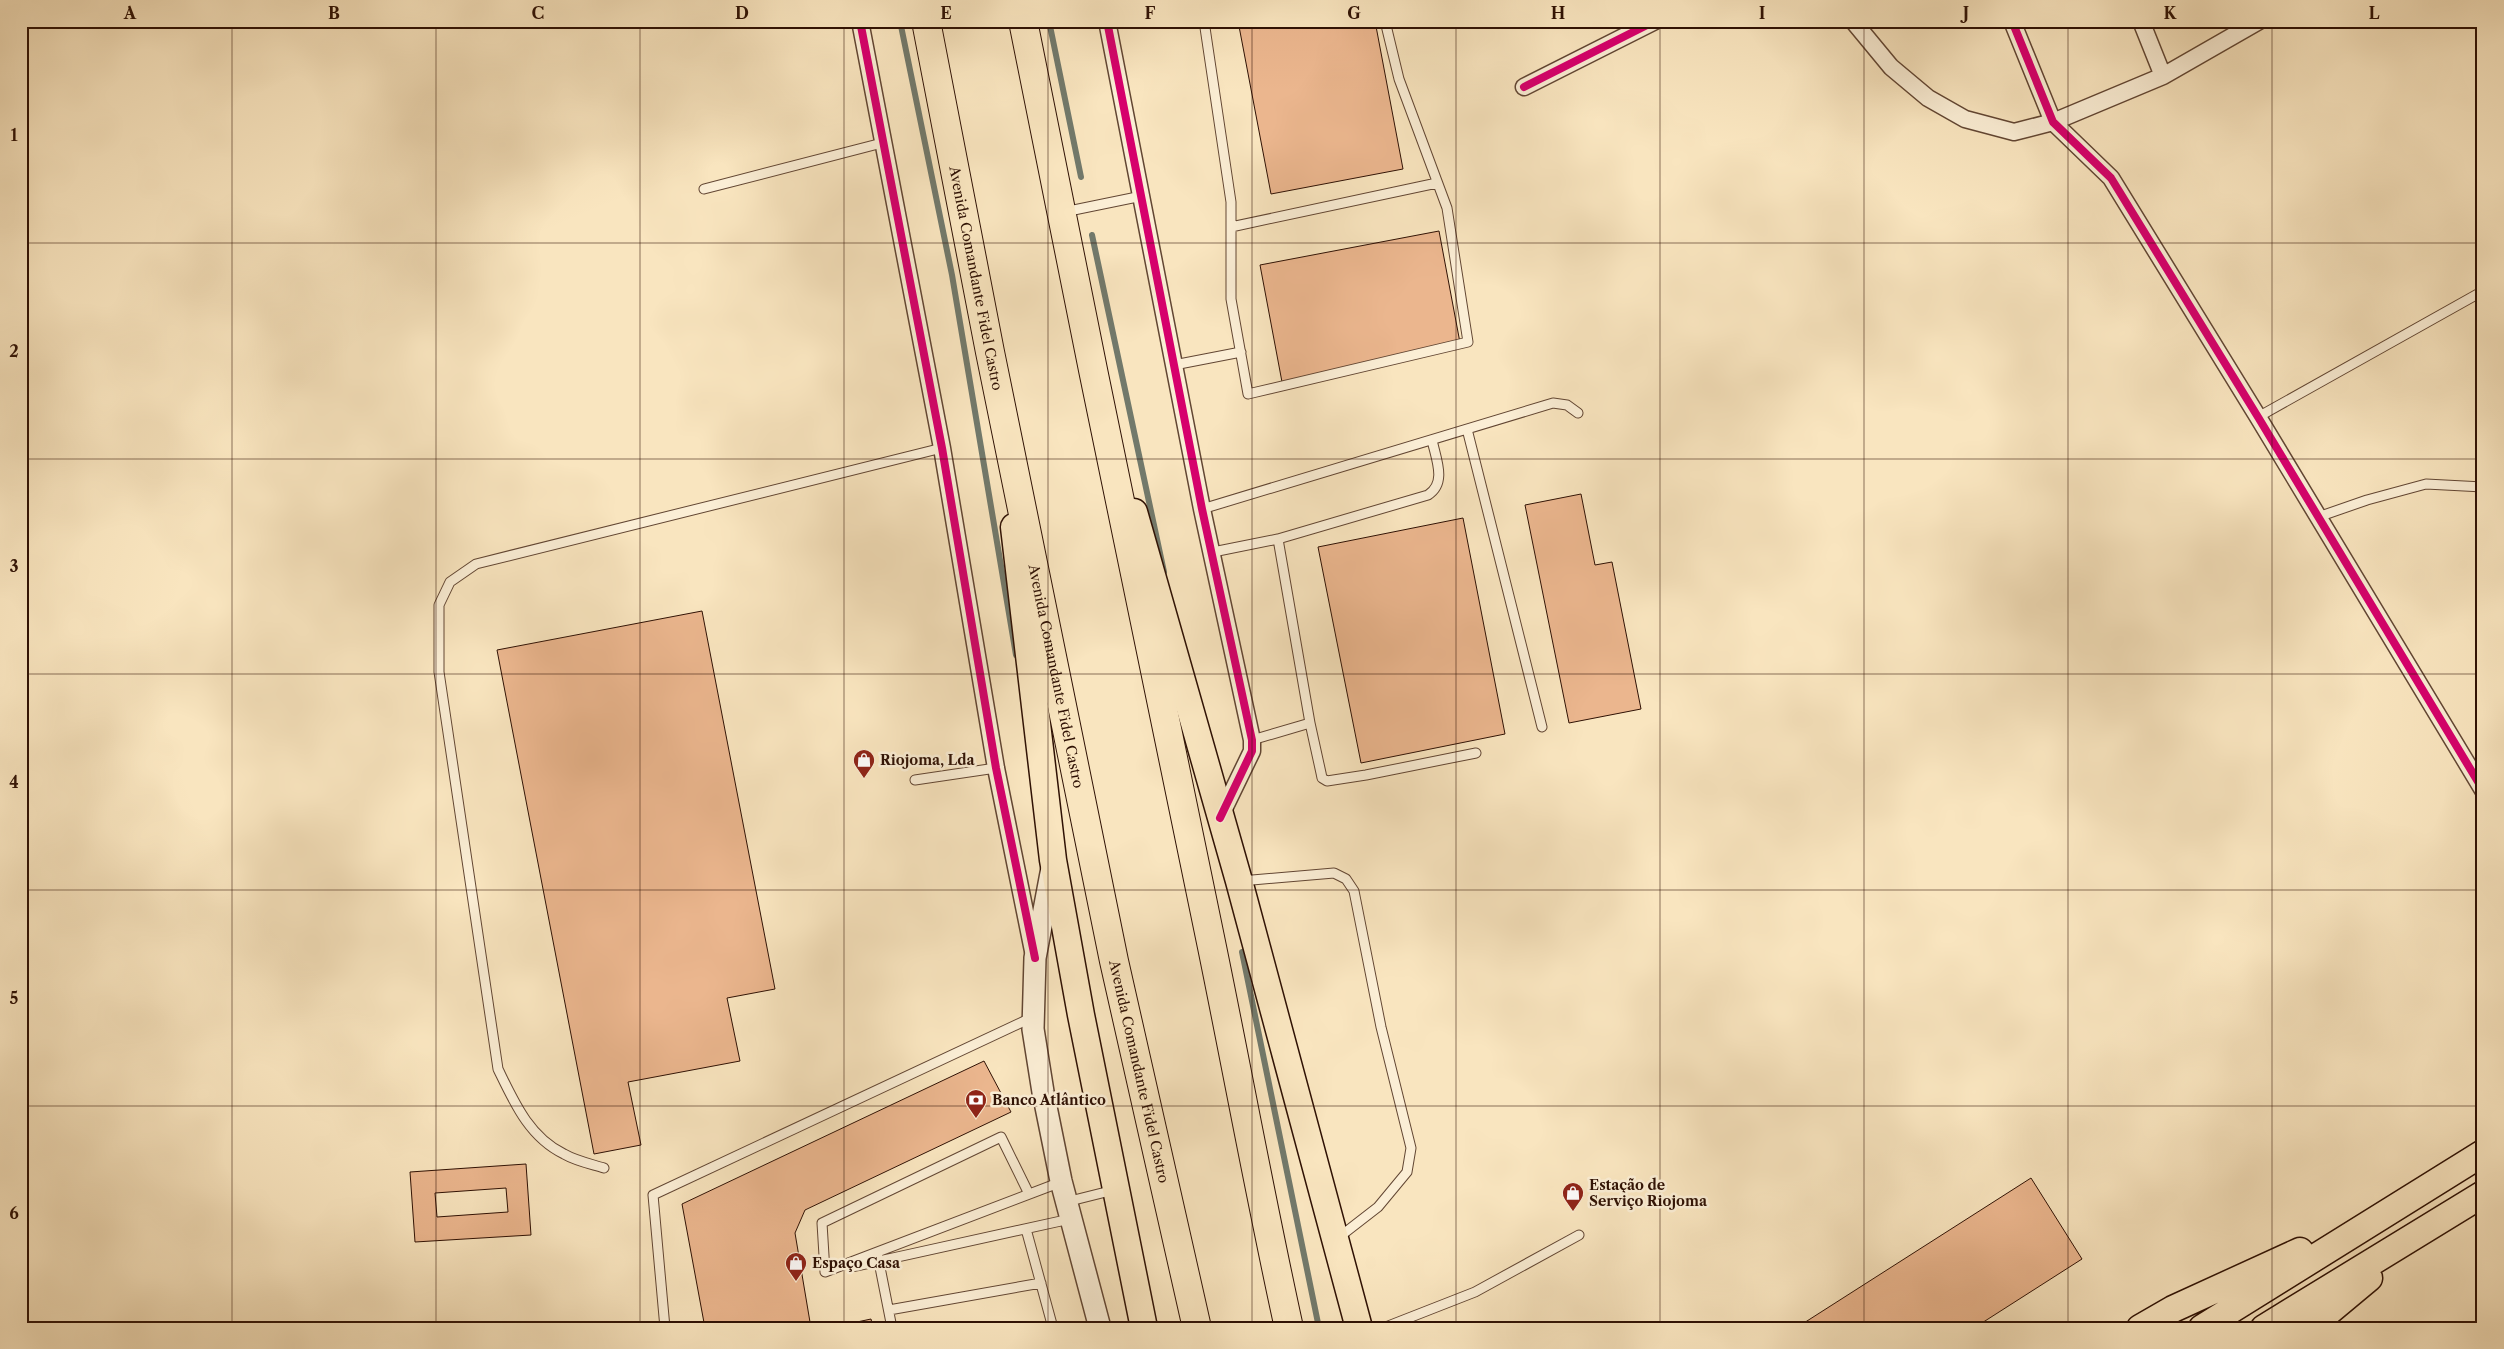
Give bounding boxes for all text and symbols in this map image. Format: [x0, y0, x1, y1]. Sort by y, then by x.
text: A [123, 3, 137, 23]
text: B [328, 3, 340, 23]
text: C [532, 3, 544, 23]
text: D [735, 3, 749, 23]
text: E [940, 3, 952, 23]
text: F [1145, 3, 1156, 23]
text: G [1347, 3, 1361, 23]
text: H [1551, 3, 1565, 23]
text: I [1759, 3, 1766, 23]
text: J [1960, 3, 1969, 23]
text: K [2164, 3, 2178, 23]
text: L [2368, 3, 2380, 23]
text: 1 [10, 125, 18, 145]
street label: Avenida Comandante Fidel Castro [945, 164, 1007, 392]
text: 2 [9, 341, 19, 361]
text: 3 [9, 556, 19, 576]
street label: Avenida Comandante Fidel Castro [1024, 562, 1088, 790]
shop icon: Riojoma, Lda [852, 748, 876, 779]
place label: Riojoma, Lda [880, 751, 976, 769]
text: 4 [9, 772, 19, 792]
street label: Avenida Comandante Fidel Castro [1105, 957, 1173, 1185]
text: 5 [10, 988, 19, 1008]
bank icon: Banco Atlântico [964, 1088, 988, 1119]
place label: Banco Atlântico [992, 1091, 1106, 1109]
place label: Estação de Serviço Riojoma [1589, 1176, 1708, 1210]
shop icon: Estação de Serviço Riojoma [1561, 1181, 1585, 1212]
text: 6 [9, 1203, 19, 1223]
shop icon: Espaço Casa [784, 1251, 808, 1282]
place label: Espaço Casa [812, 1254, 901, 1272]

